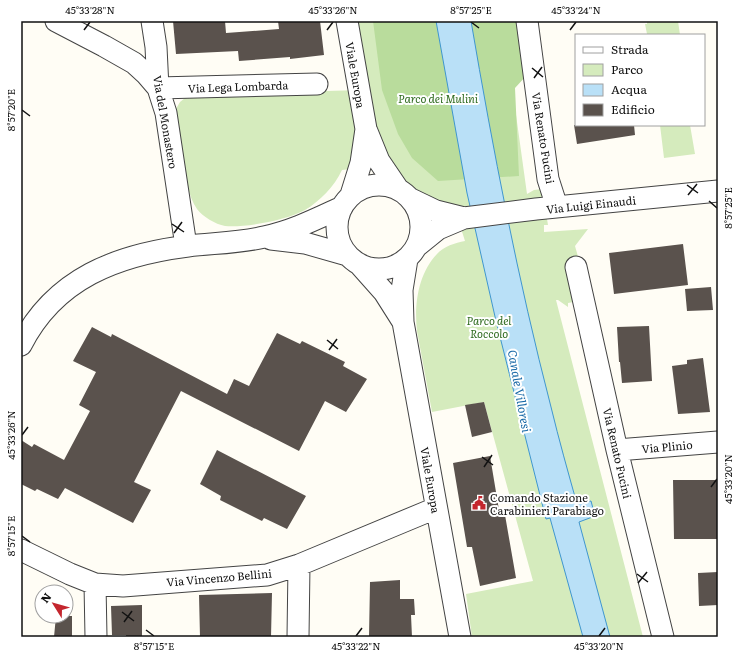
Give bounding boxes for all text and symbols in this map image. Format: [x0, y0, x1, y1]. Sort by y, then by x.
text: 45°33'28"N [65, 2, 115, 17]
text: 45°33'26"N [308, 2, 358, 17]
text: 8°57'25"E [450, 2, 492, 17]
text: 45°33'24"N [551, 2, 601, 17]
legend [575, 34, 705, 126]
text: Strada [611, 40, 649, 58]
street label: Viale Europa [342, 41, 370, 109]
text: Parco [611, 60, 643, 78]
street label: Via del Monastero [150, 74, 182, 170]
street label: Via Lega Lombarda [187, 76, 289, 96]
text: Acqua [611, 80, 647, 98]
text: 8°57'20"E [3, 89, 18, 131]
park label: Parco dei Mulini [398, 90, 479, 106]
street label: Via Renato Fucini [529, 91, 559, 185]
text: Edificio [611, 100, 655, 118]
text: 8°57'25"E [720, 187, 735, 229]
street label: Via Luigi Einaudi [545, 191, 637, 217]
park label: Parco del Roccolo [467, 312, 512, 341]
water label: Canale Villoresi [504, 348, 536, 434]
street label: Via Renato Fucini [600, 406, 636, 500]
text: 45°33'26"N [3, 410, 18, 460]
street label: Via Plinio [641, 436, 693, 456]
street label: Viale Europa [417, 446, 445, 514]
text: 45°33'20"N [720, 454, 735, 504]
place label: Comando Stazione Carabinieri Parabiago [490, 489, 604, 518]
public building icon: Comando Stazione Carabinieri Parabiago [471, 495, 487, 511]
text: 8°57'15"E [3, 516, 18, 556]
street label: Via Vincenzo Bellini [166, 564, 273, 590]
north arrow [34, 584, 74, 624]
text: N [36, 589, 54, 606]
text: 8°57'15"E [134, 638, 174, 653]
text: 45°33'22"N [331, 638, 381, 653]
text: 45°33'20"N [574, 638, 624, 653]

